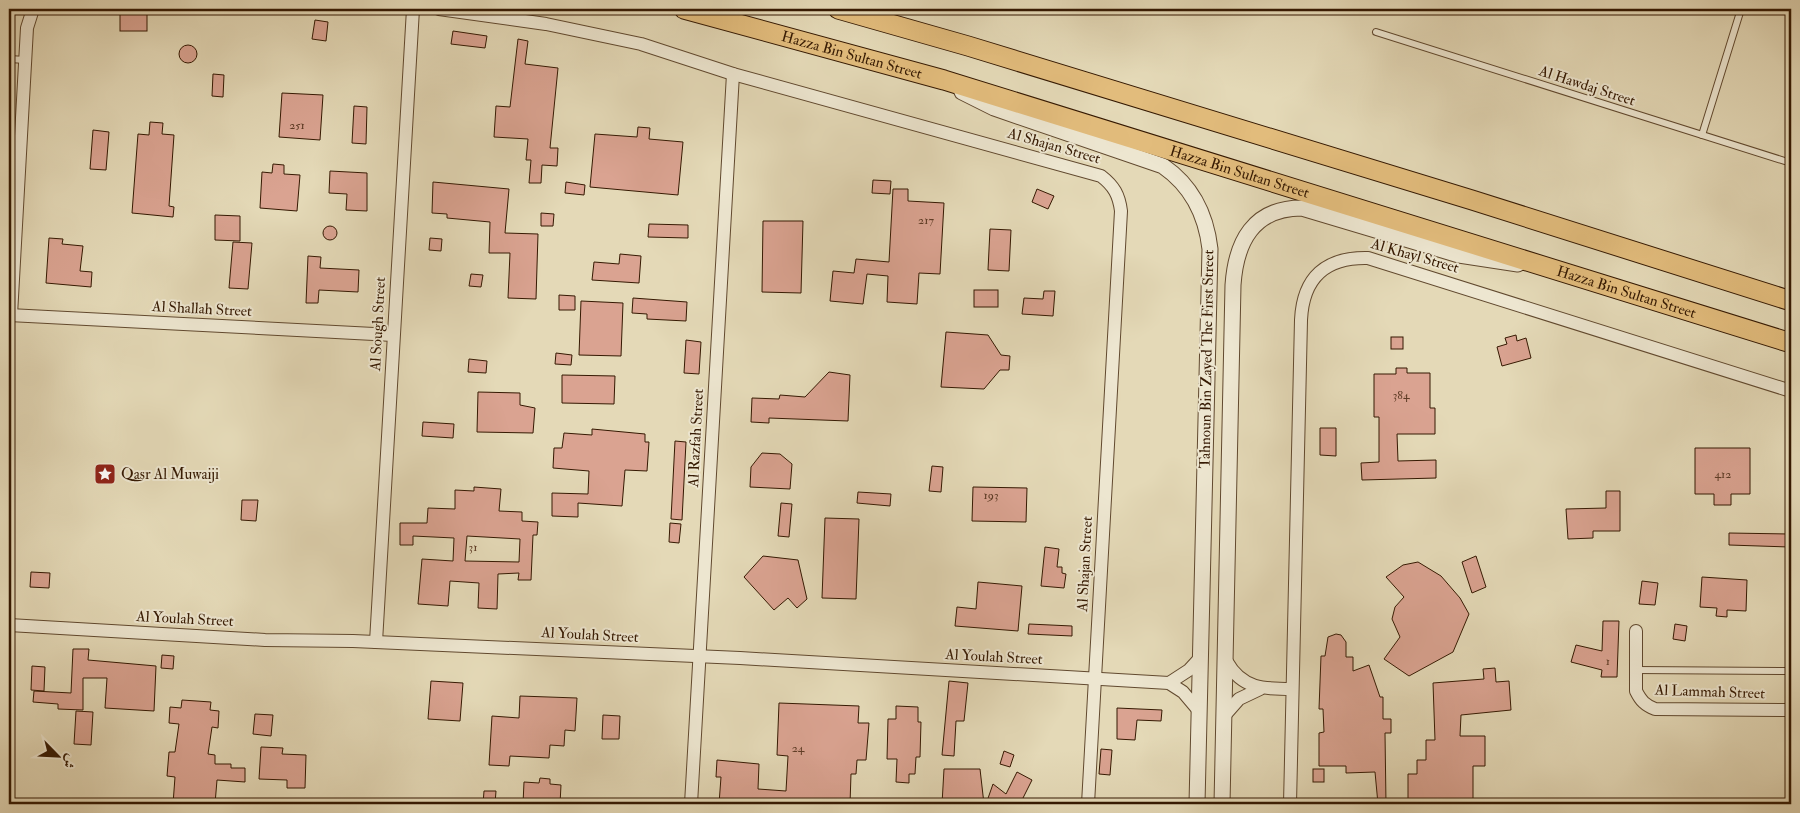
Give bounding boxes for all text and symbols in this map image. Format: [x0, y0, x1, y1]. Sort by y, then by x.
street label: Hazza Bin Sultan Street [779, 27, 924, 83]
street label: Al Hawdaj Street [1535, 61, 1638, 111]
house number: 251 [289, 118, 305, 133]
street label: Al Shajan Street [1004, 123, 1103, 168]
street label: Hazza Bin Sultan Street [1168, 141, 1312, 202]
house number: 217 [918, 213, 934, 228]
street label: Al Khayl Street [1368, 234, 1461, 278]
street label: Tahnoun Bin Zayed The First Street [1196, 249, 1218, 469]
street label: Hazza Bin Sultan Street [1554, 261, 1698, 322]
street label: Al Sough Street [366, 276, 390, 373]
street label: Al Shallah Street [151, 297, 253, 321]
street label: Al Razfah Street [684, 388, 708, 489]
house number: 384 [1393, 388, 1410, 403]
place icon: Qasr Al Muwaiji [93, 462, 117, 486]
place label: Qasr Al Muwaiji [121, 465, 219, 484]
house number: 412 [1715, 467, 1731, 482]
house number: 193 [984, 488, 999, 503]
street label: Al Shajan Street [1073, 516, 1097, 613]
house number: 31 [469, 540, 477, 555]
street label: Al Youlah Street [135, 607, 234, 631]
street label: Al Youlah Street [540, 623, 639, 647]
street label: Al Youlah Street [944, 645, 1043, 669]
house number: 1 [1606, 654, 1610, 669]
street label: Al Lammah Street [1654, 681, 1766, 703]
north arrow [32, 730, 82, 780]
house number: 24 [792, 741, 805, 756]
text: ش [59, 751, 80, 771]

